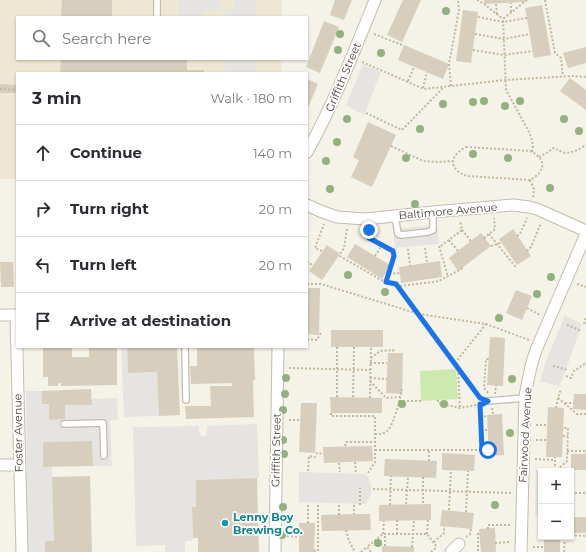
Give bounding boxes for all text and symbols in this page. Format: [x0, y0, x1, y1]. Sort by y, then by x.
search box [16, 16, 308, 60]
icon: search [30, 27, 52, 49]
text: Search here [62, 29, 151, 48]
street label: Griffith Street [322, 40, 364, 114]
text: 3 min [32, 88, 82, 108]
text: Walk · 180 m [210, 90, 292, 106]
icon: ahead [32, 142, 54, 164]
text: Continue [70, 143, 142, 162]
text: 140 m [253, 145, 292, 161]
icon: right [32, 198, 54, 220]
text: Turn right [70, 199, 149, 218]
street label: Baltimore Avenue [398, 200, 498, 222]
text: 20 m [259, 201, 292, 217]
route end [360, 221, 378, 239]
icon: left [32, 254, 54, 276]
text: Turn left [70, 255, 137, 274]
text: 20 m [259, 257, 292, 273]
icon: arrive [32, 310, 54, 332]
text: Arrive at destination [70, 311, 231, 330]
street label: Fairwood Avenue [515, 386, 535, 483]
street label: Foster Avenue [10, 393, 26, 472]
street label: Griffith Street [268, 412, 284, 487]
route start [479, 441, 497, 459]
map controls [538, 468, 574, 540]
button: + [538, 468, 574, 504]
button: − [538, 504, 574, 540]
place label: Lenny Boy Brewing Co. [233, 510, 303, 537]
marker: Lenny Boy Brewing Co. [220, 518, 230, 528]

